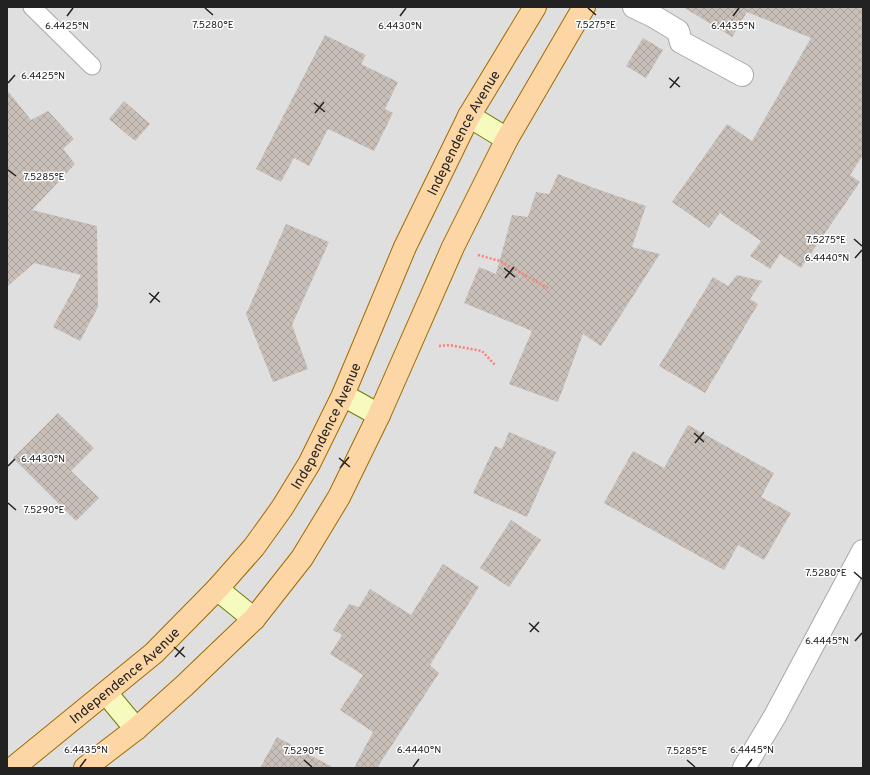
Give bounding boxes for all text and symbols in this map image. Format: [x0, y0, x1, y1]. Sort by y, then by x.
text: 7.5280°E [192, 19, 234, 32]
text: 7.5275°E [576, 19, 616, 32]
text: 6.4425°N [45, 20, 89, 33]
text: 6.4430°N [378, 20, 422, 33]
text: 6.4435°N [711, 20, 755, 33]
street label: Independence Avenue [424, 68, 505, 199]
text: 6.4425°N [21, 70, 65, 83]
text: 7.5285°E [23, 171, 65, 184]
text: 7.5275°E [806, 234, 846, 247]
text: 6.4440°N [805, 252, 849, 265]
street label: Independence Avenue [288, 361, 366, 493]
text: 6.4430°N [21, 453, 65, 466]
text: 7.5290°E [23, 504, 65, 517]
text: 7.5280°E [805, 567, 847, 580]
street label: Independence Avenue [67, 625, 184, 728]
text: 6.4445°N [805, 635, 849, 648]
text: 6.4435°N [64, 744, 108, 757]
text: 6.4440°N [397, 744, 441, 757]
text: 6.4445°N [730, 744, 774, 757]
text: 7.5290°E [283, 745, 325, 758]
text: 7.5285°E [666, 745, 708, 758]

